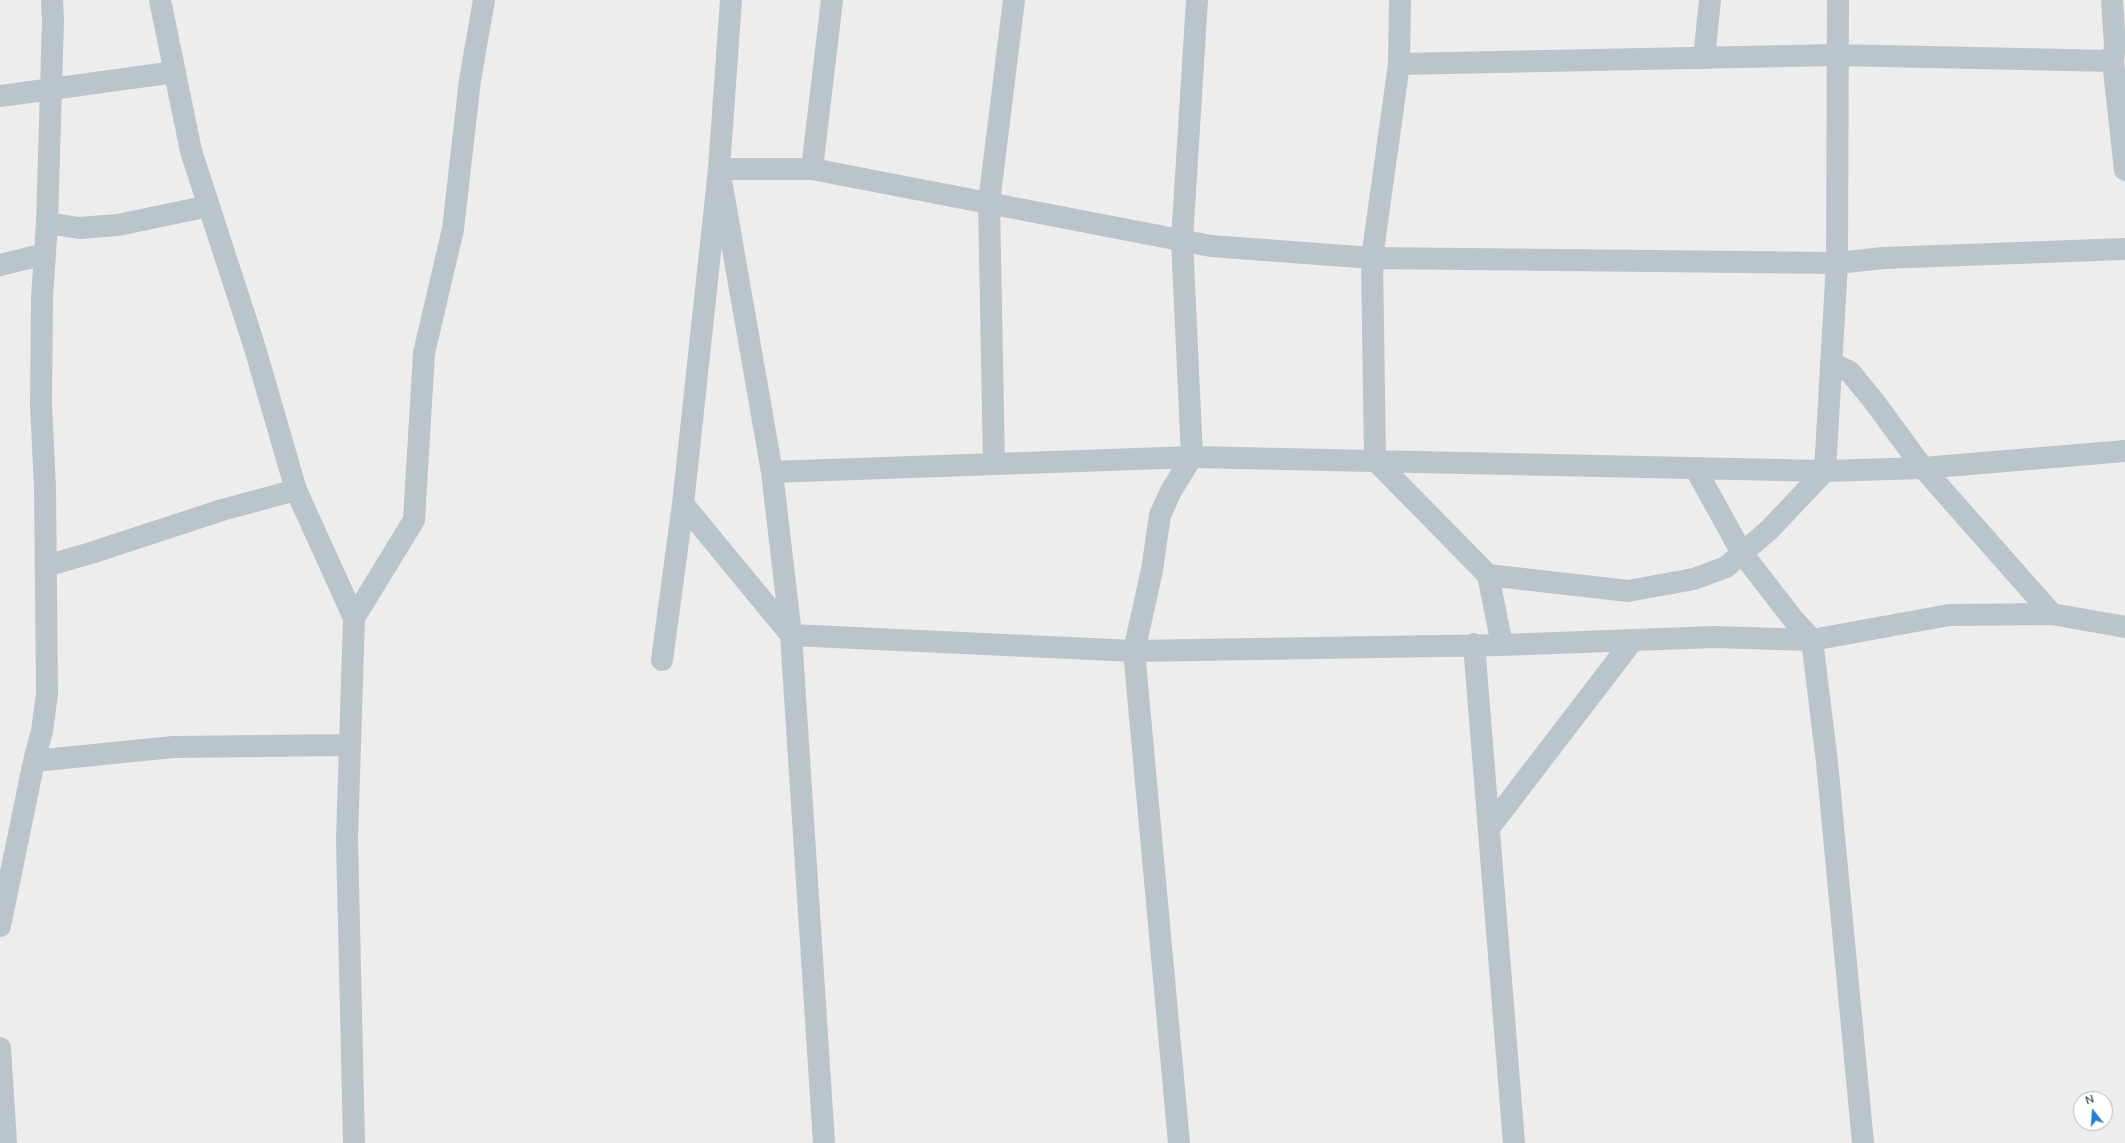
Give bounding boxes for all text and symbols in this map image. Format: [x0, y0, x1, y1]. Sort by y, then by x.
north arrow [2073, 1091, 2113, 1131]
text: N [2084, 1092, 2096, 1108]

